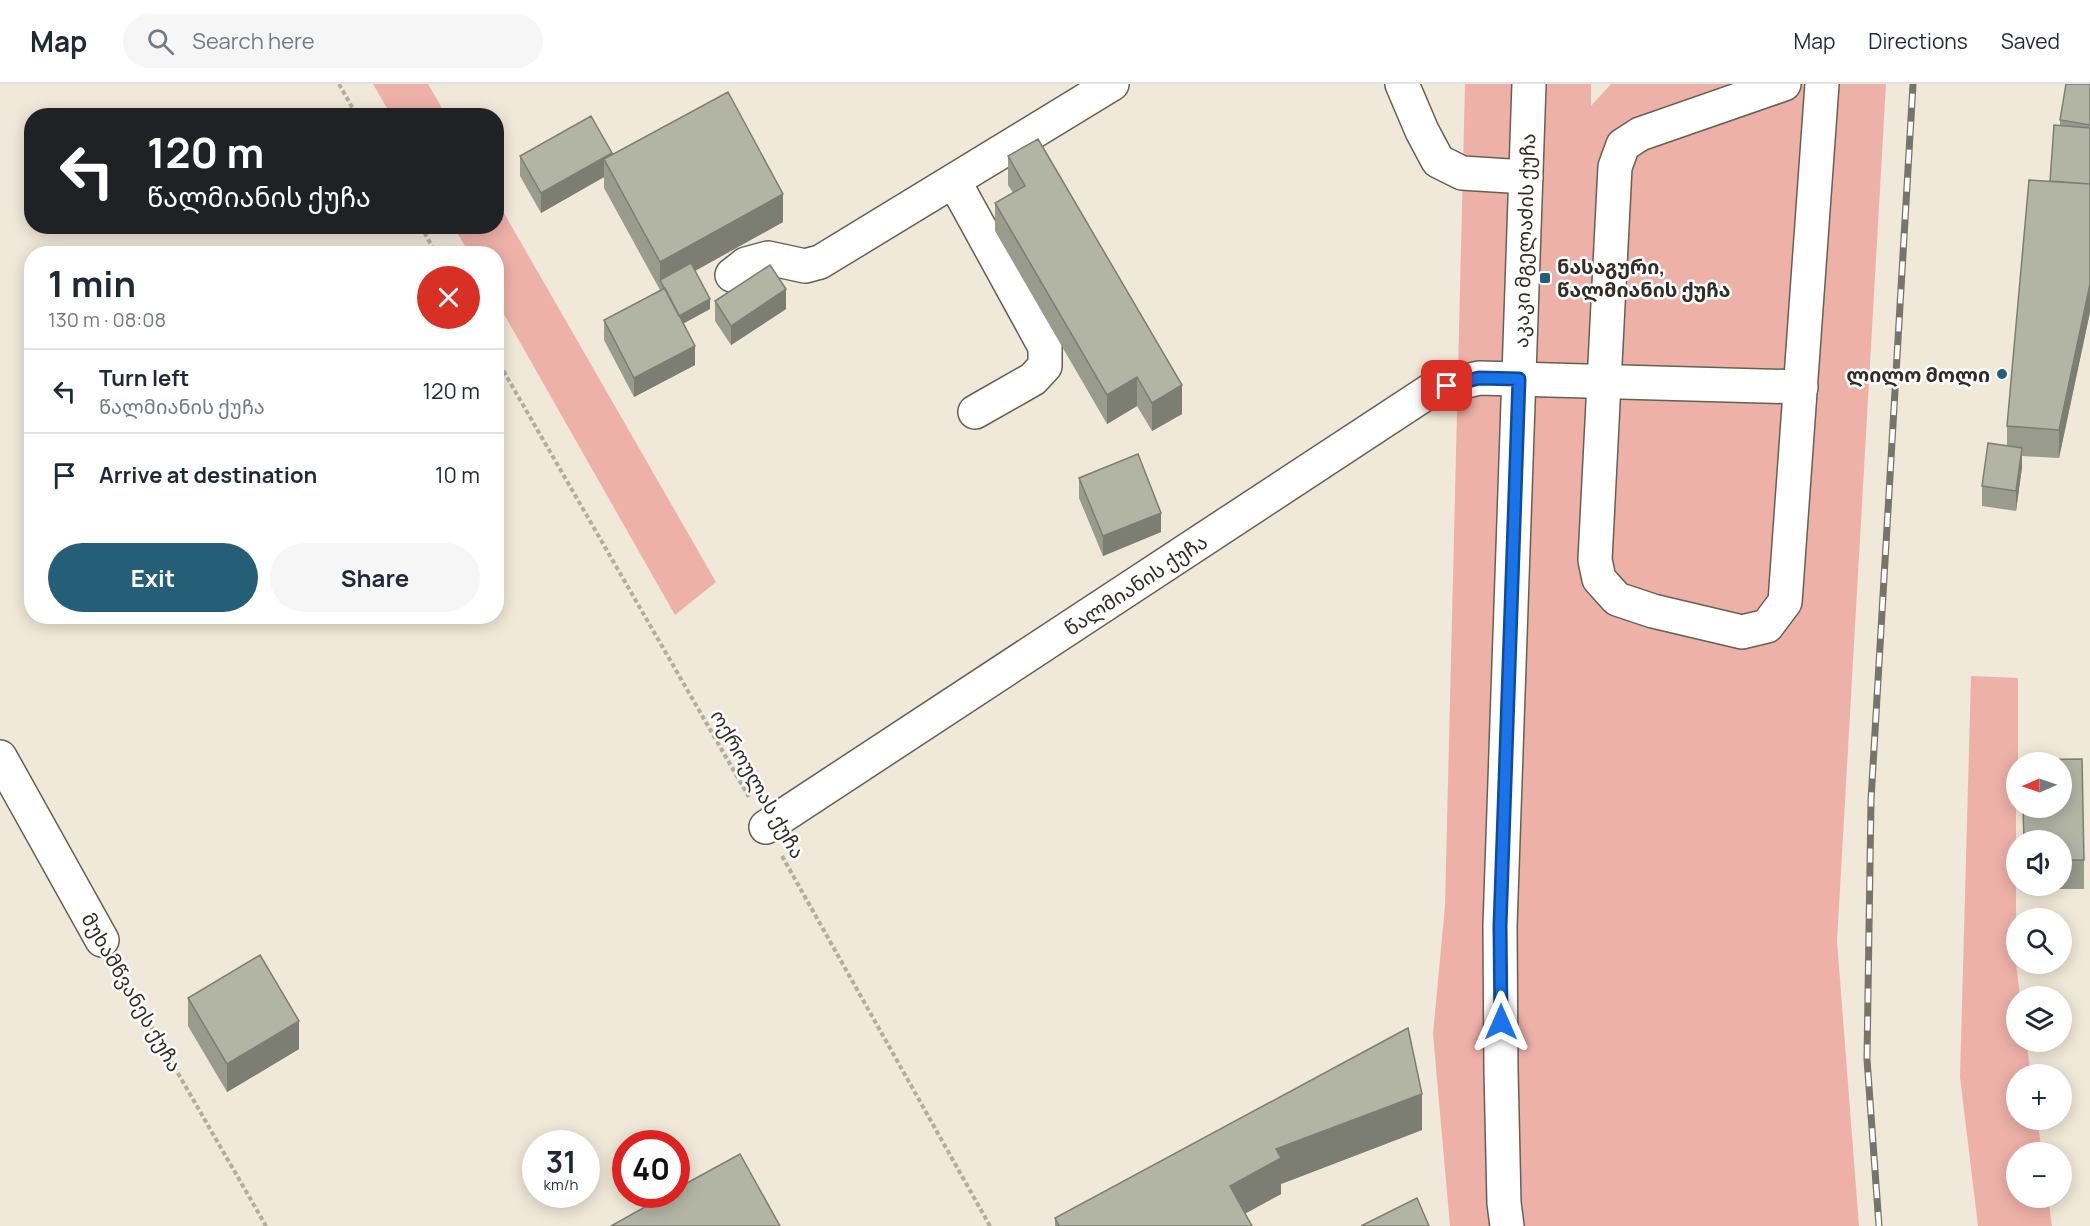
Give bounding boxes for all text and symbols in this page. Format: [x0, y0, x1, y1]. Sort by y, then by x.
search box [123, 14, 543, 68]
text: Map [30, 22, 87, 60]
icon: search [144, 25, 177, 58]
text: Search here [192, 26, 315, 56]
text: Map [1794, 27, 1835, 55]
text: Directions [1868, 27, 1968, 55]
text: Saved [2001, 27, 2060, 55]
text: 120 m [147, 123, 264, 181]
icon: left [48, 132, 126, 210]
street label: აკაკი მგელაძის ქუჩა [1506, 133, 1541, 349]
text: წალმიანის ქუჩა [147, 178, 371, 215]
place label: ნასაგური, წალმიანის ქუჩა [1557, 253, 1730, 303]
text: 1 min [48, 259, 136, 308]
button: close [417, 266, 480, 329]
marker: ნასაგური, წალმიანის ქუჩა [1538, 271, 1552, 285]
text: 130 m · 08:08 [48, 306, 166, 333]
pin [1421, 360, 1472, 411]
place label: ლილო მოლი [1846, 361, 1990, 388]
text: Turn left [99, 363, 189, 393]
marker: ლილო მოლი [1995, 367, 2009, 381]
icon: arrive [1430, 369, 1463, 402]
icon: left [48, 375, 81, 408]
text: 120 m [422, 376, 480, 406]
text: წალმიანის ქუჩა [99, 393, 265, 420]
icon: arrive [48, 459, 81, 492]
text: Arrive at destination [99, 460, 317, 490]
text: 10 m [435, 460, 480, 490]
street label: წალმიანის ქუჩა [1059, 527, 1212, 641]
button: Exit [48, 543, 258, 612]
button: Share [270, 543, 480, 612]
street label: ოქროულას ქუჩა [705, 705, 811, 863]
north arrow [2006, 752, 2072, 818]
map controls [2006, 752, 2072, 1208]
button: sound [2006, 830, 2072, 896]
street label: მუხამწვანეს ქუჩა [75, 908, 189, 1076]
button: search [2006, 908, 2072, 974]
button: layers [2006, 986, 2072, 1052]
position arrow [1469, 990, 1533, 1054]
button: + [2006, 1064, 2072, 1130]
speed limit sign: 40 [612, 1130, 690, 1208]
text: 31 [546, 1141, 576, 1182]
button: − [2006, 1142, 2072, 1208]
text: km/h [544, 1174, 578, 1195]

